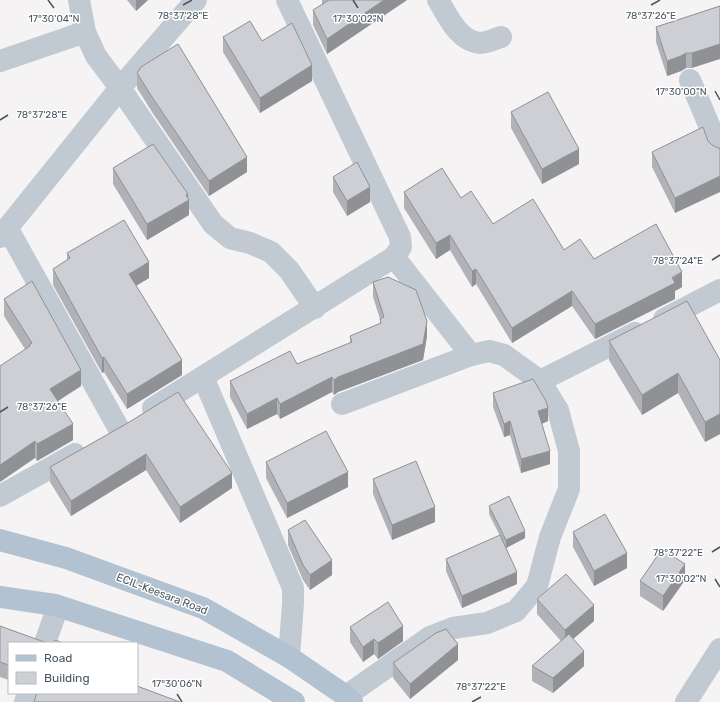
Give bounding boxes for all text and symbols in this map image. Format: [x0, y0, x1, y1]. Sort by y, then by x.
text: 78°37'28"E [158, 10, 208, 22]
text: 78°37'26"E [626, 10, 676, 22]
text: 17°30'04"N [29, 13, 79, 25]
text: 17°30'02"N [333, 13, 383, 25]
text: 17°30'00"N [655, 86, 707, 98]
text: 78°37'28"E [17, 109, 67, 121]
text: 78°37'24"E [653, 255, 703, 267]
text: 78°37'26"E [17, 401, 67, 413]
text: 78°37'22"E [653, 547, 703, 559]
street label: ECIL-Keesara Road [114, 571, 210, 617]
text: 17°30'02"N [656, 573, 706, 585]
legend [8, 642, 138, 694]
text: Road [44, 651, 72, 665]
text: Building [44, 671, 90, 685]
text: 17°30'06"N [152, 678, 202, 690]
text: 78°37'22"E [456, 681, 506, 693]

